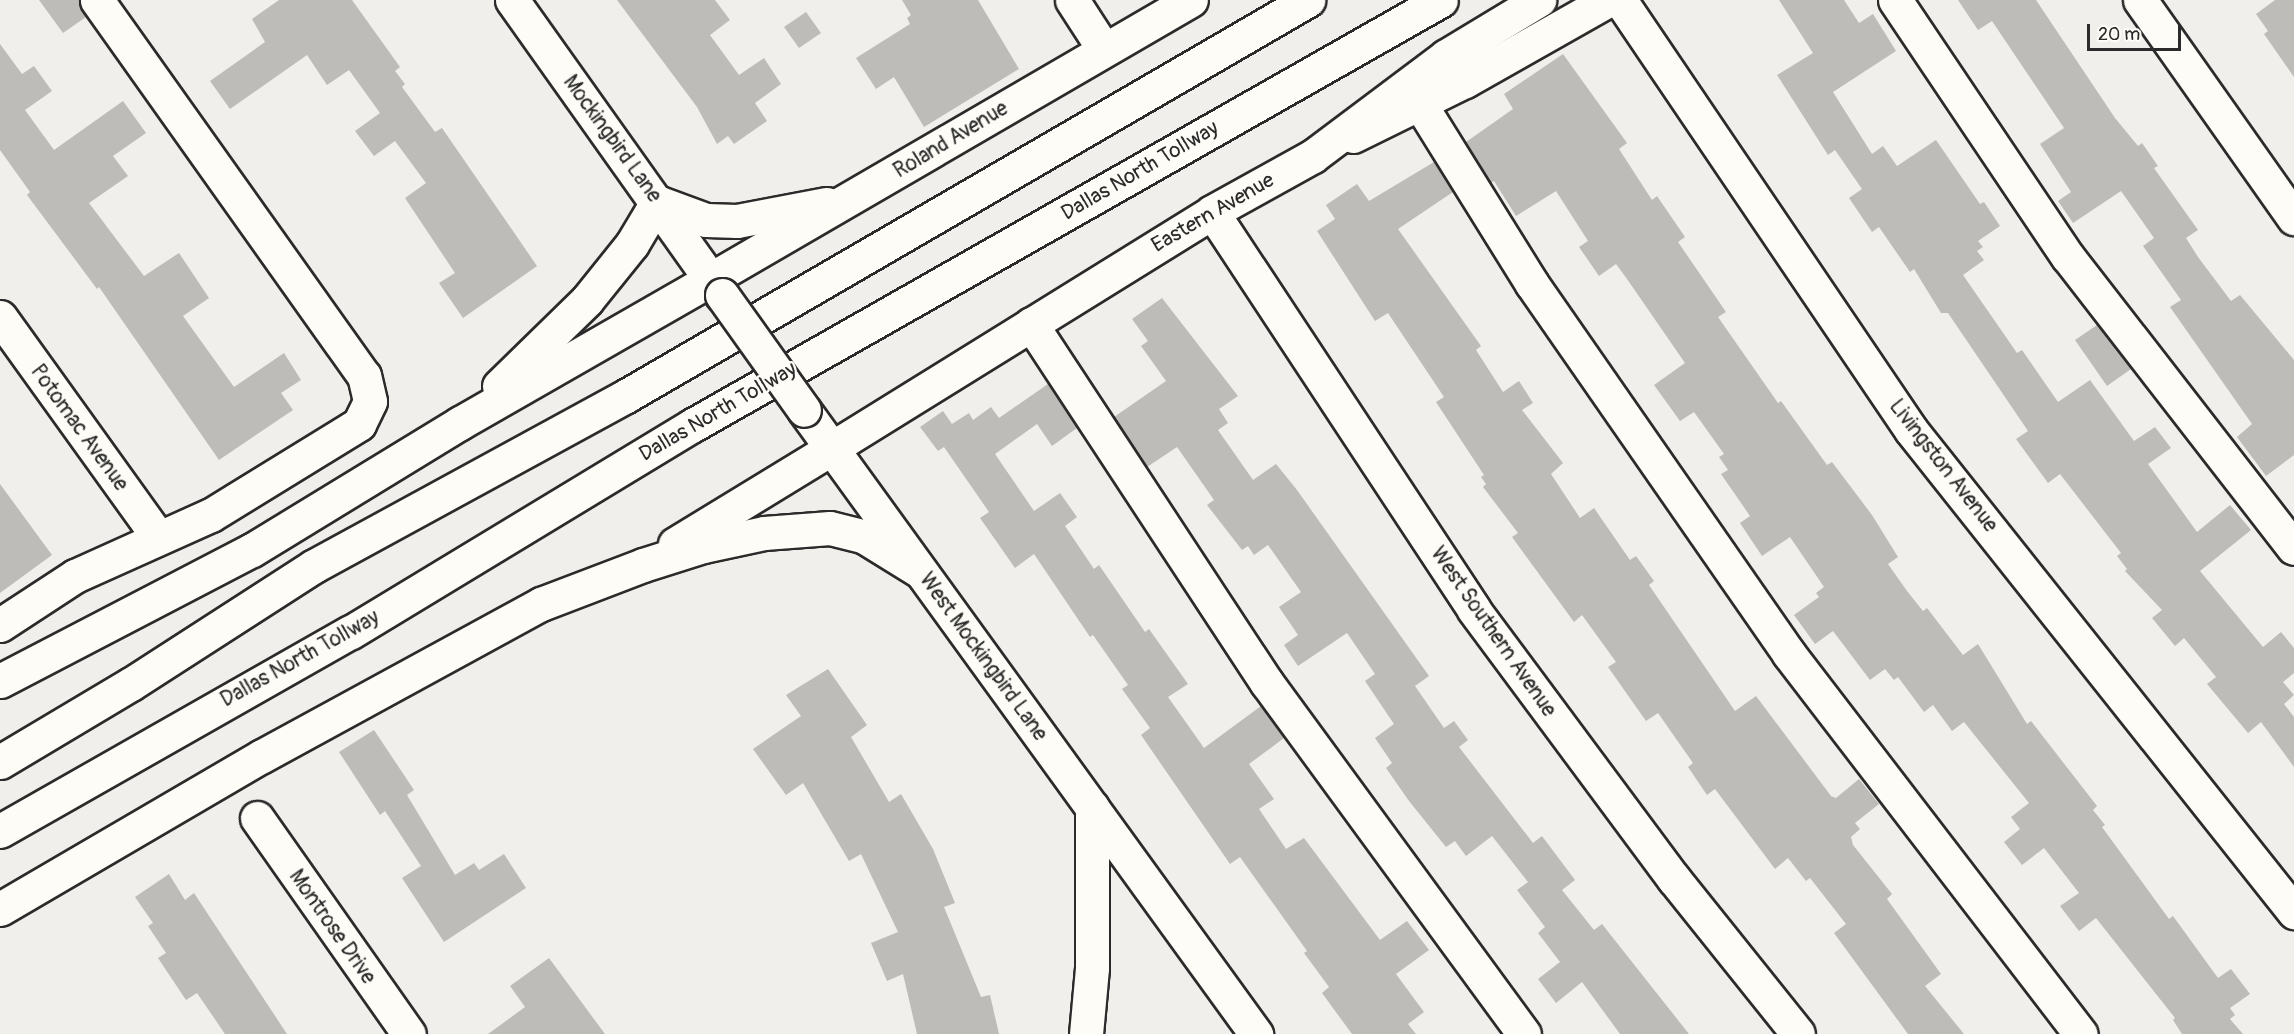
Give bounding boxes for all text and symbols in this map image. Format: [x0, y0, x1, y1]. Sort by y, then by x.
scale bar [2090, 12, 2184, 50]
text: 20 m [2098, 23, 2140, 46]
street label: Mockingbird Lane [557, 71, 667, 207]
street label: Roland Avenue [889, 96, 1013, 184]
street label: Dallas North Tollway [1057, 116, 1223, 226]
street label: Eastern Avenue [1147, 168, 1279, 258]
street label: Dallas North Tollway [635, 357, 801, 467]
street label: Potomac Avenue [25, 360, 133, 496]
street label: Livingston Avenue [1883, 395, 2003, 537]
street label: West Southern Avenue [1425, 542, 1561, 722]
street label: West Mockingbird Lane [914, 568, 1052, 746]
street label: Dallas North Tollway [216, 605, 384, 713]
street label: Montrose Drive [283, 865, 381, 989]

